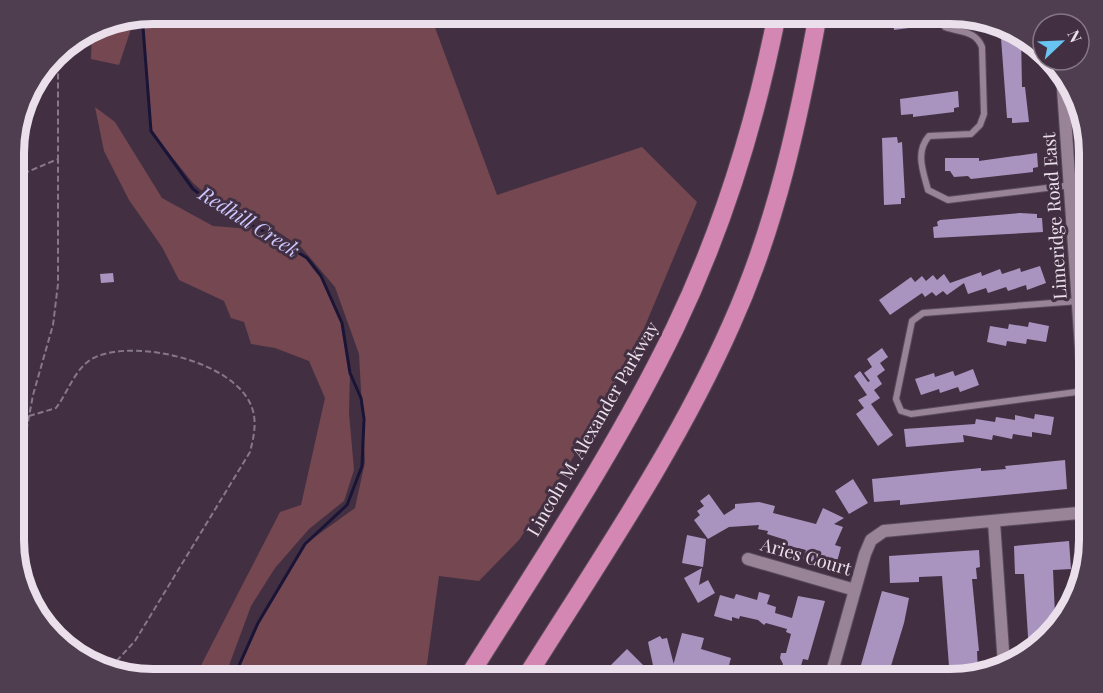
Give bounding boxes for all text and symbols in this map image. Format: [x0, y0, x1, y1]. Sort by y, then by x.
north arrow [1031, 12, 1091, 72]
text: N [1063, 27, 1087, 46]
street label: Limeridge Road East [1036, 131, 1072, 300]
water label: Redhill Creek [193, 178, 305, 262]
street label: Lincoln M. Alexander Parkway [521, 317, 664, 540]
street label: Aries Court [757, 531, 855, 581]

